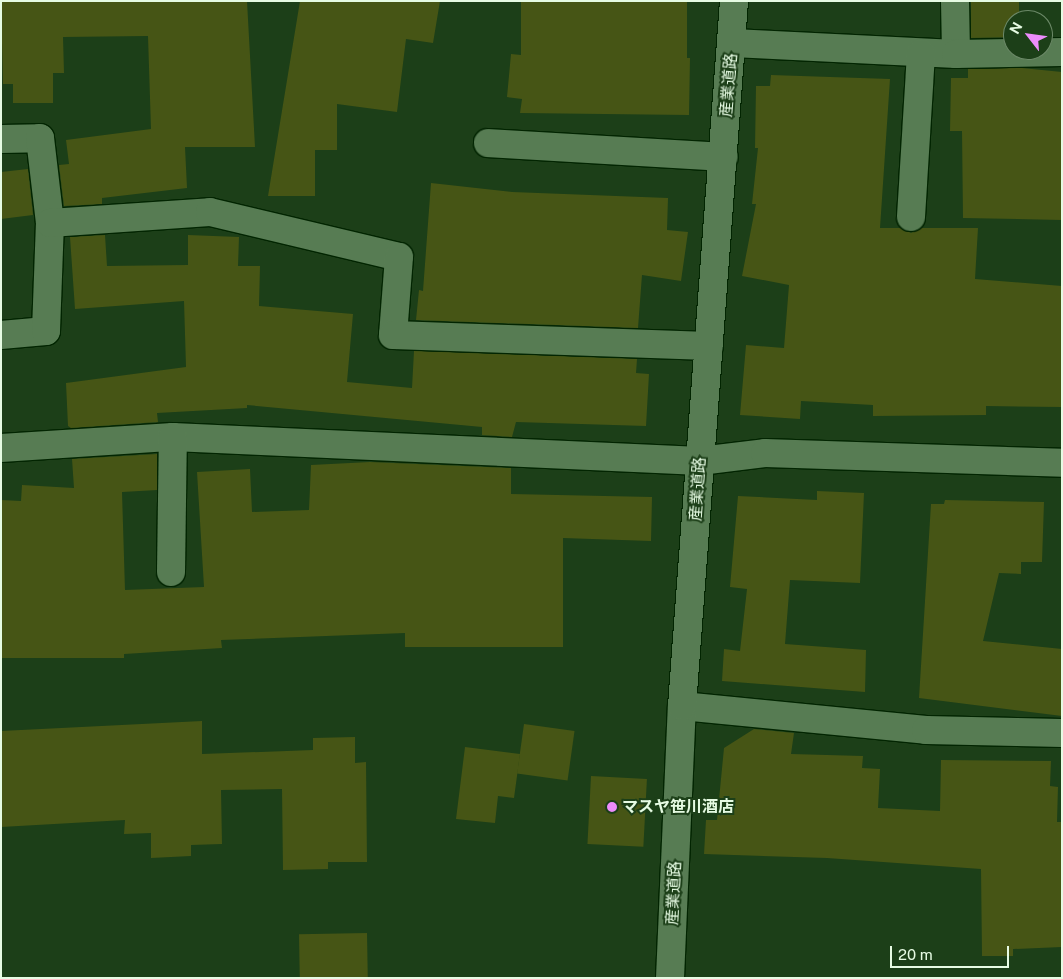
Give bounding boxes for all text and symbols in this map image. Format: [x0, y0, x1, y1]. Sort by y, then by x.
north arrow [1003, 10, 1053, 60]
text: N [1006, 19, 1026, 37]
street label: 産業道路 [717, 52, 741, 118]
street label: 産業道路 [686, 456, 710, 522]
place label: マスヤ笹川酒店 [622, 797, 734, 817]
marker: マスヤ笹川酒店 [606, 801, 618, 813]
street label: 産業道路 [663, 861, 685, 925]
scale bar [893, 936, 1012, 968]
text: 20 m [898, 946, 933, 963]

